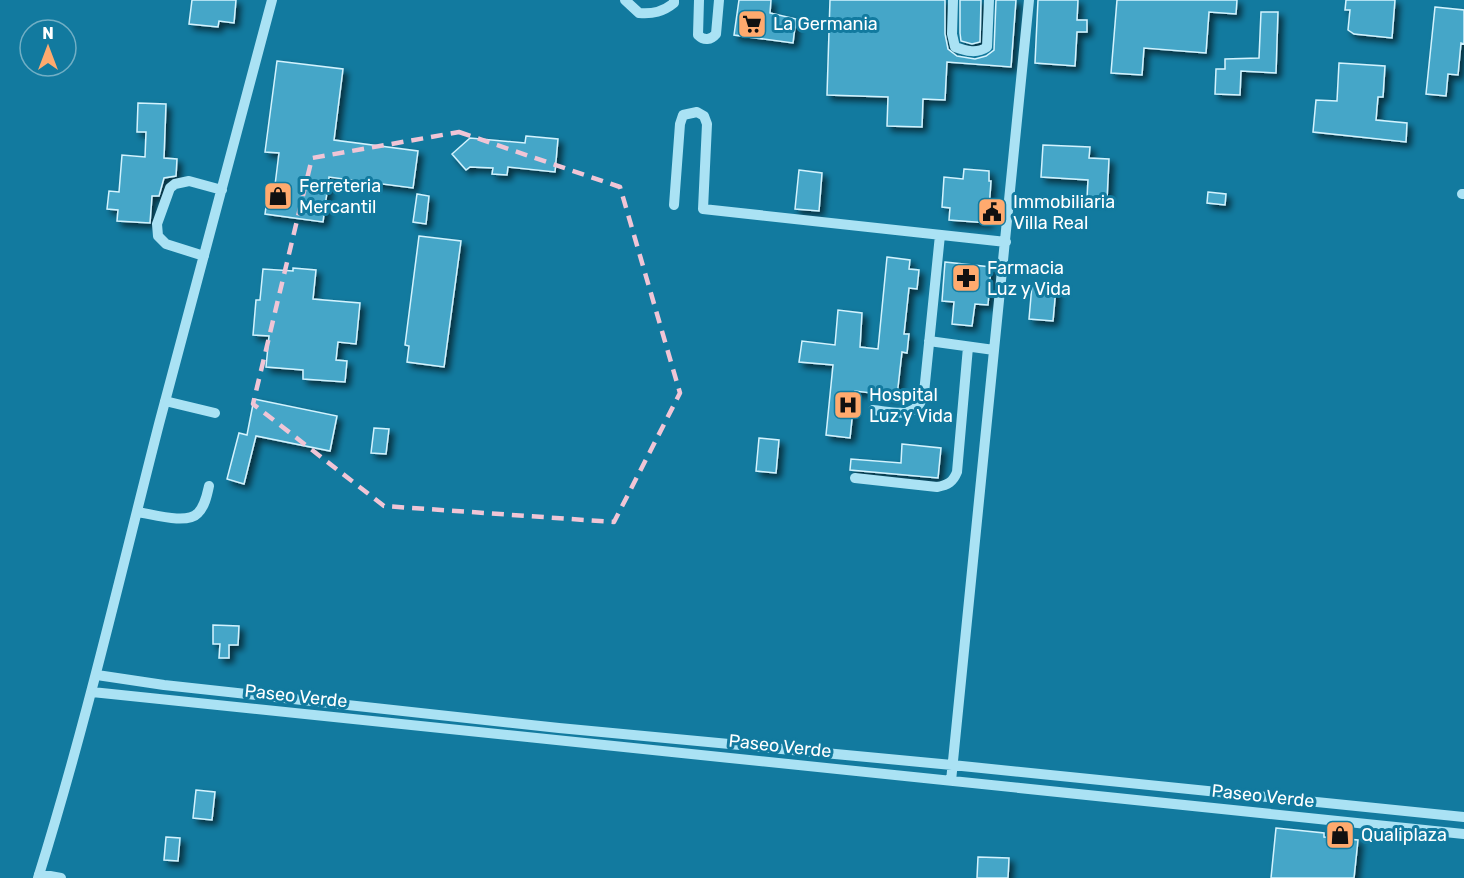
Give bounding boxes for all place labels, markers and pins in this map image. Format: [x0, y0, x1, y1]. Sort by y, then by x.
supermarket icon: La Germania [736, 8, 768, 40]
place label: La Germania [773, 13, 878, 35]
place label: Ferreteria Mercantil [299, 175, 381, 218]
shop icon: Ferreteria Mercantil [262, 180, 294, 212]
place label: Immobiliaria Villa Real [1013, 191, 1115, 234]
public building icon: Immobiliaria Villa Real [976, 196, 1008, 228]
place label: Farmacia Luz y Vida [987, 257, 1071, 300]
pharmacy icon: Farmacia Luz y Vida [950, 262, 982, 294]
place label: Hospital Luz y Vida [869, 384, 953, 427]
hospital icon: Hospital Luz y Vida [832, 389, 864, 421]
shop icon: Qualiplaza [1324, 819, 1356, 851]
place label: Qualiplaza [1361, 824, 1447, 846]

